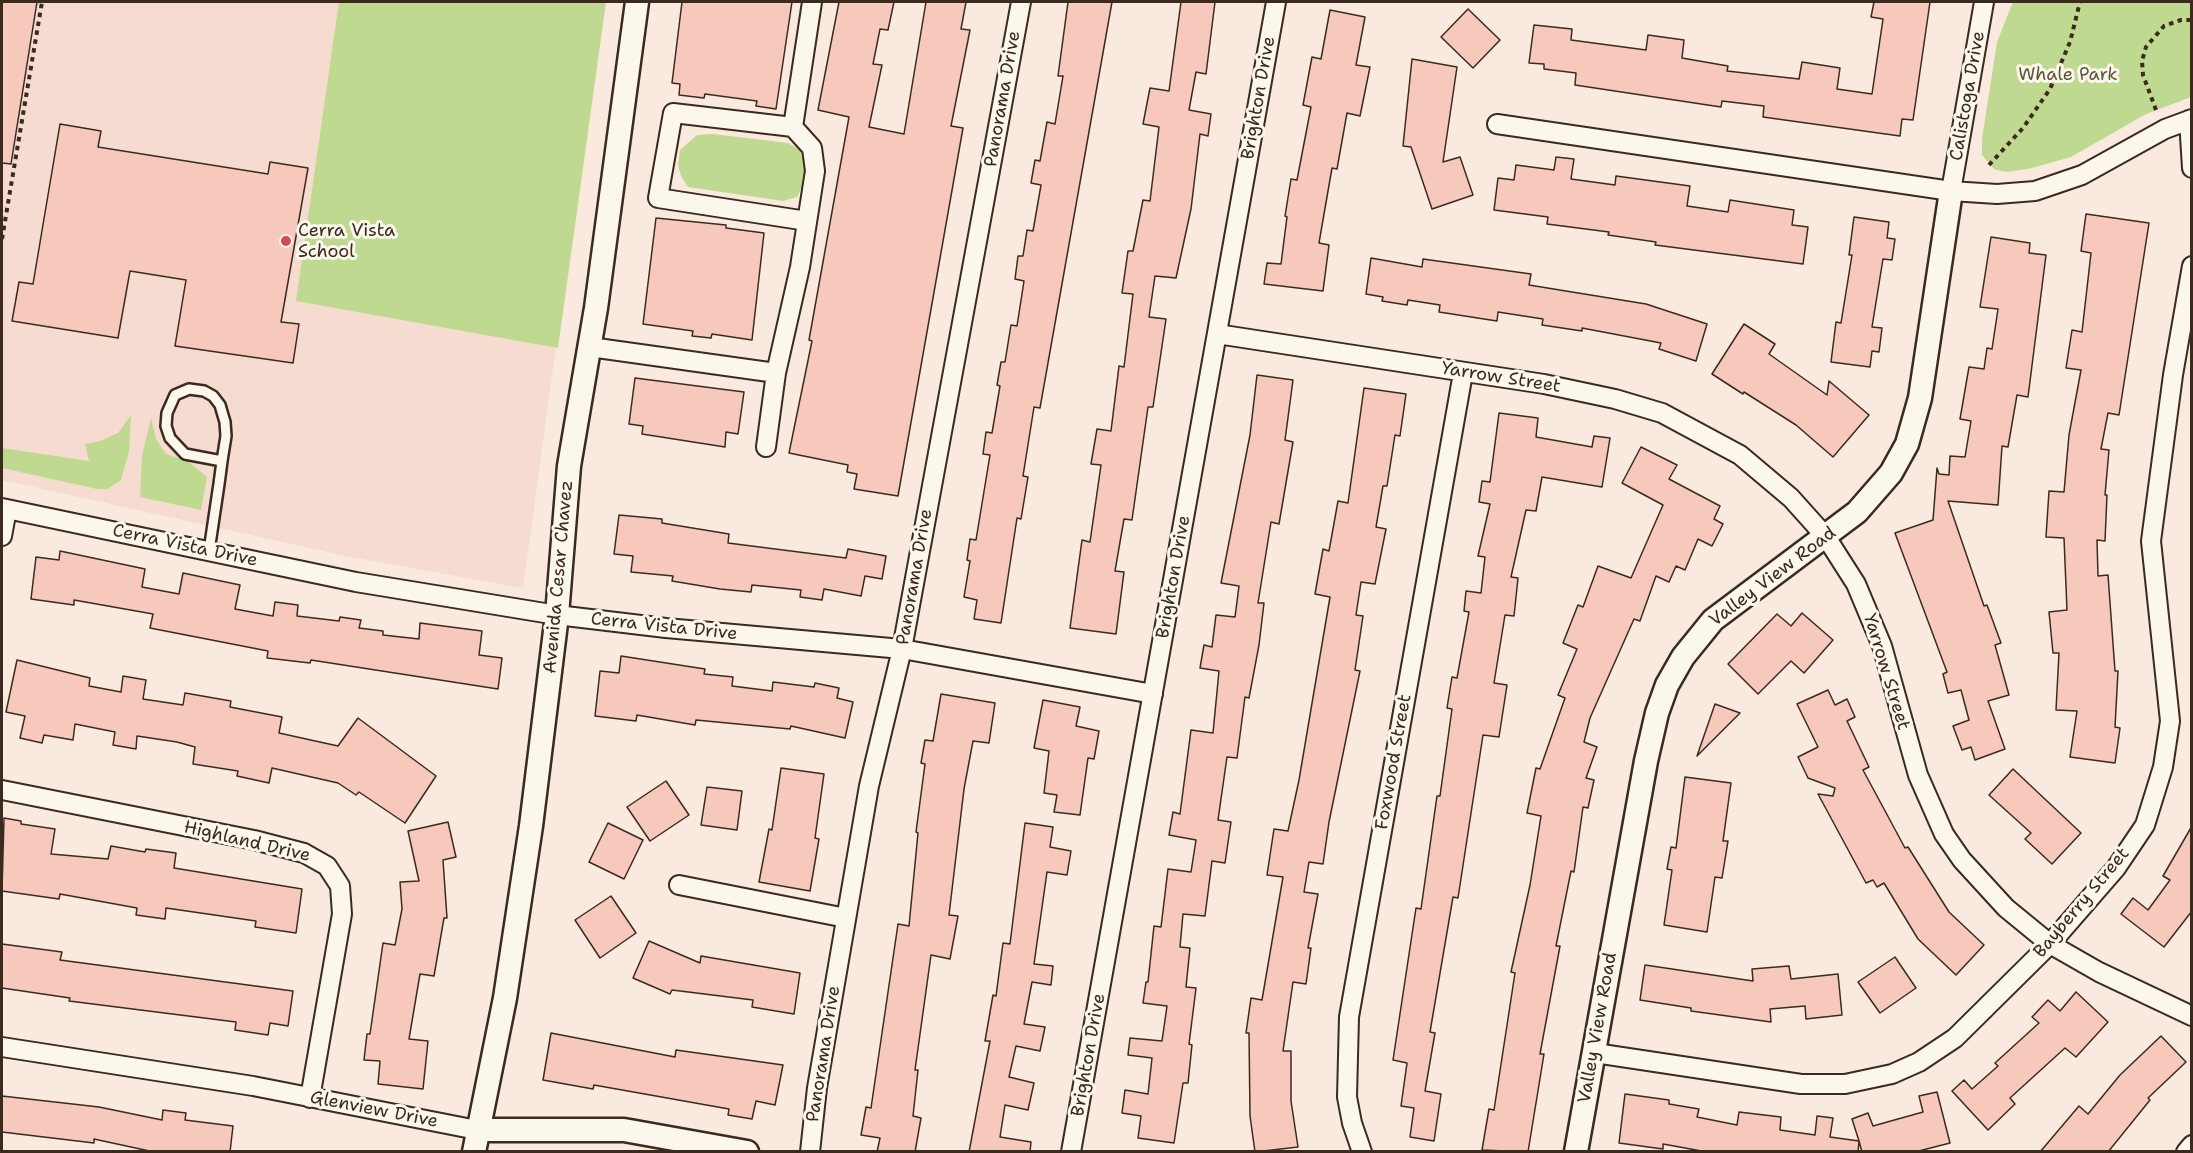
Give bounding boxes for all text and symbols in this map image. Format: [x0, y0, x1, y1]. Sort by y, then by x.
street label: Panorama Drive [980, 29, 1026, 169]
street label: Calistoga Drive [1946, 30, 1990, 162]
street label: Brighton Drive [1238, 35, 1280, 161]
park label: Whale Park [2018, 64, 2118, 86]
place label: Cerra Vista School [298, 220, 395, 262]
marker: Cerra Vista School [279, 234, 293, 248]
street label: Yarrow Street [1440, 358, 1562, 398]
street label: Avenida Cesar Chavez [540, 479, 578, 675]
street label: Panorama Drive [892, 507, 938, 647]
street label: Brighton Drive [1153, 514, 1195, 640]
street label: Cerra Vista Drive [111, 520, 259, 572]
street label: Valley View Road [1706, 522, 1840, 632]
street label: Cerra Vista Drive [590, 609, 738, 645]
street label: Yarrow Street [1858, 611, 1914, 733]
street label: Foxwood Street [1371, 692, 1417, 832]
street label: Highland Drive [182, 817, 312, 867]
street label: Bayberry Street [2030, 843, 2134, 963]
street label: Valley View Road [1574, 951, 1622, 1105]
street label: Panorama Drive [803, 984, 845, 1124]
street label: Brighton Drive [1068, 992, 1110, 1118]
street label: Glenview Drive [308, 1087, 440, 1133]

